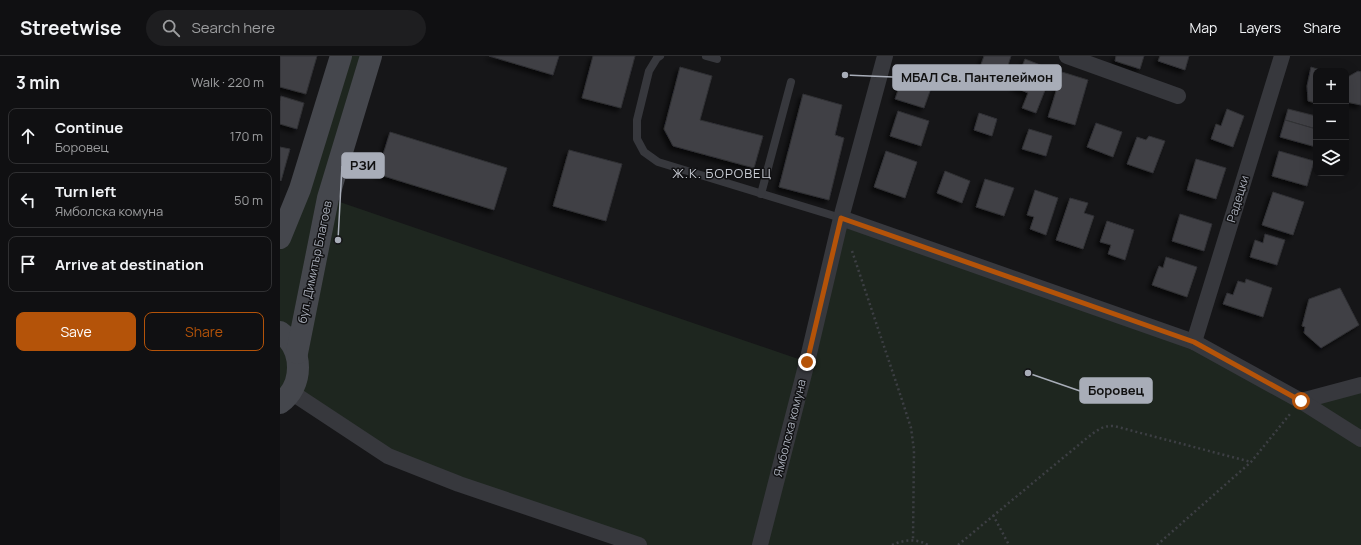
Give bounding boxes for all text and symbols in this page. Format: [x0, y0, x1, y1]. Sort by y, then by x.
search box [146, 10, 426, 46]
text: Streetwise [20, 15, 122, 41]
icon: search [160, 17, 182, 39]
text: Search here [192, 17, 275, 38]
text: Map [1189, 18, 1217, 37]
text: Layers [1239, 18, 1281, 37]
text: Share [1303, 18, 1341, 37]
callout: МБАЛ Св. Пантелеймон [893, 65, 1061, 90]
text: МБАЛ Св. Пантелеймон [901, 68, 1053, 86]
map controls [1313, 68, 1349, 176]
button: + [1313, 68, 1349, 104]
text: 3 min [16, 71, 60, 94]
text: Walk · 220 m [191, 73, 264, 91]
button: − [1313, 104, 1349, 140]
text: Continue [55, 117, 123, 138]
icon: ahead [17, 125, 39, 147]
text: 170 m [230, 127, 263, 145]
text: Боровец [55, 138, 109, 156]
button: layers [1313, 140, 1349, 176]
callout: РЗИ [342, 153, 384, 178]
text: РЗИ [350, 156, 376, 174]
district label: Ж.К. БОРОВЕЦ [672, 164, 772, 182]
street label: Радецки [1222, 173, 1253, 224]
text: Turn left [55, 181, 117, 202]
icon: left [17, 189, 39, 211]
text: 50 m [234, 191, 263, 209]
street label: бул. Димитър Благоев [293, 198, 336, 325]
text: Ямболска комуна [55, 202, 163, 220]
icon: arrive [17, 253, 39, 275]
text: Arrive at destination [55, 254, 204, 275]
button: Save [16, 312, 136, 351]
button: Share [144, 312, 264, 351]
route end [798, 353, 816, 371]
street label: Ямболска комуна [769, 377, 810, 478]
callout: Боровец [1080, 378, 1152, 403]
text: Боровец [1088, 381, 1144, 399]
route start [1292, 392, 1310, 410]

